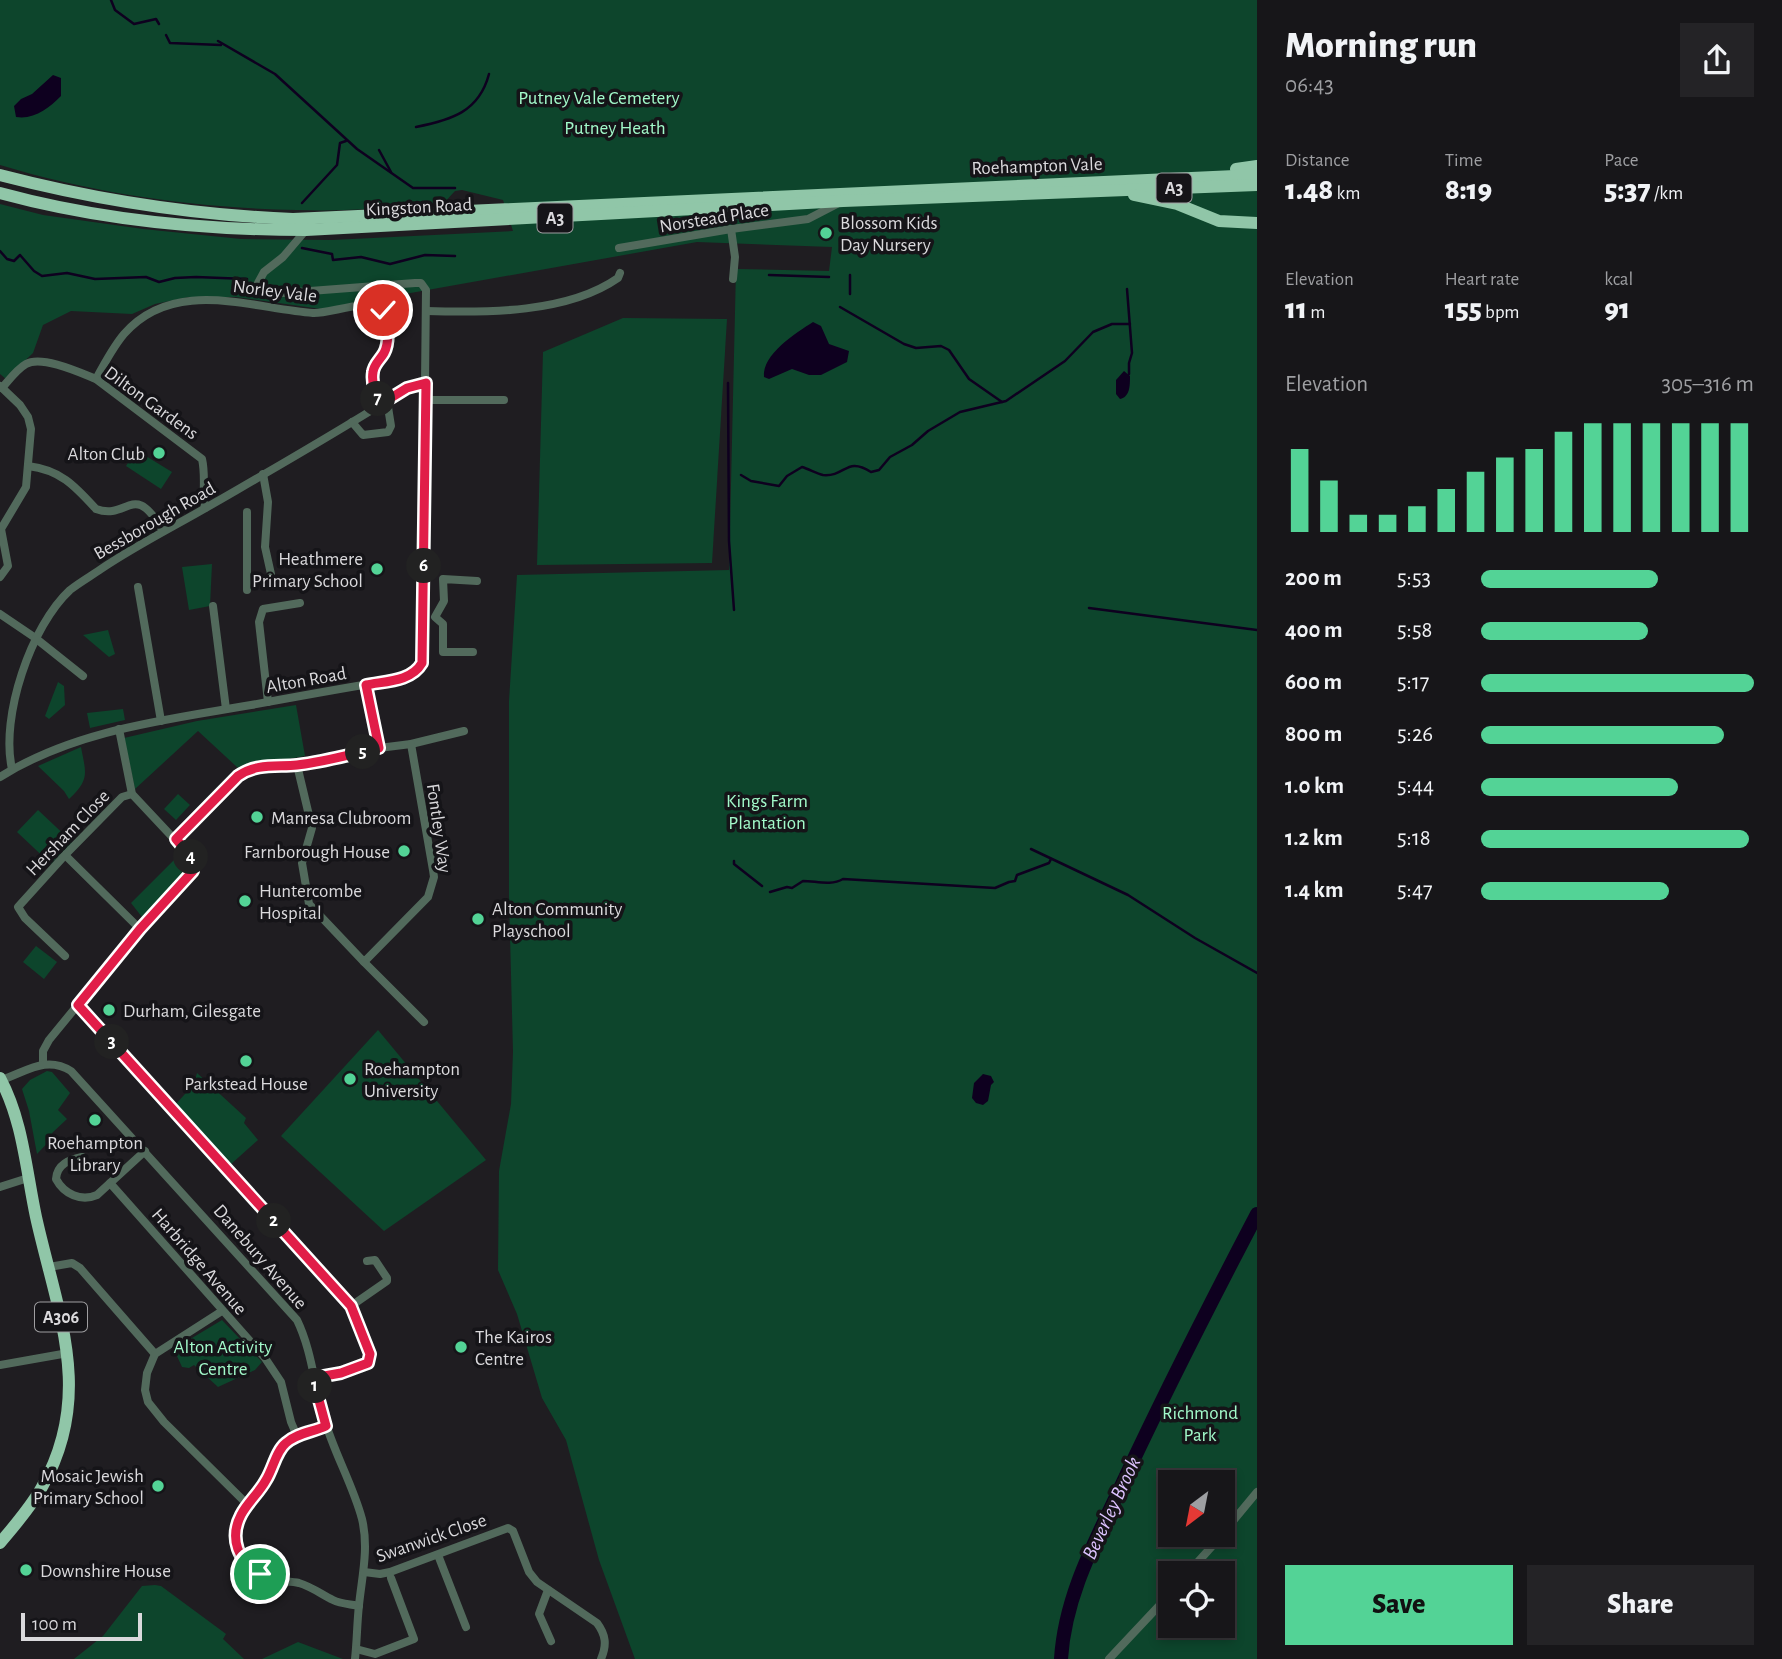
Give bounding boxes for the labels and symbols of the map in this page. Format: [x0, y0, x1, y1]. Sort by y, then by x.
park label: Putney Vale Cemetery [518, 89, 680, 108]
park label: Putney Heath [564, 119, 666, 138]
street label: Roehampton Vale [971, 155, 1103, 178]
road number: A3 [1156, 174, 1192, 202]
street label: Kingston Road [365, 195, 473, 220]
street label: Norstead Place [658, 200, 770, 237]
road number: A3 [538, 204, 572, 232]
place label: Blossom Kids Day Nursery [840, 214, 938, 255]
marker: Blossom Kids Day Nursery [818, 225, 834, 241]
street label: Norley Vale [232, 277, 318, 306]
pin [353, 280, 413, 340]
street label: Dilton Gardens [101, 363, 202, 443]
pin: 7 [360, 382, 396, 416]
place label: Alton Club [67, 445, 145, 464]
marker: Alton Club [151, 445, 167, 461]
street label: Bessborough Road [91, 479, 219, 564]
pin: 6 [406, 548, 442, 584]
place label: Heathmere Primary School [252, 550, 363, 591]
marker: Heathmere Primary School [369, 561, 385, 577]
street label: Alton Road [265, 664, 348, 697]
pin: 5 [346, 734, 380, 770]
street label: Fontley Way [423, 782, 454, 874]
street label: Hersham Close [23, 787, 113, 880]
park label: Kings Farm Plantation [726, 792, 808, 833]
marker: Manresa Clubroom [249, 809, 265, 825]
place label: Manresa Clubroom [271, 809, 411, 828]
pin: 4 [174, 840, 208, 874]
place label: Farnborough House [244, 843, 390, 862]
marker: Farnborough House [396, 843, 412, 859]
place label: Huntercombe Hospital [259, 882, 362, 923]
marker: Huntercombe Hospital [237, 893, 253, 909]
place label: Alton Community Playschool [492, 900, 622, 941]
marker: Alton Community Playschool [470, 911, 486, 927]
marker: Durham, Gilesgate [101, 1002, 117, 1018]
place label: Durham, Gilesgate [123, 1002, 261, 1021]
pin: 3 [94, 1024, 130, 1060]
marker: Parkstead House [238, 1053, 254, 1069]
place label: Roehampton University [364, 1060, 460, 1101]
marker: Roehampton University [342, 1071, 358, 1087]
place label: Parkstead House [184, 1075, 308, 1094]
marker: Roehampton Library [87, 1112, 103, 1128]
place label: Roehampton Library [47, 1134, 143, 1175]
street label: Danebury Avenue [209, 1201, 310, 1313]
pin: 2 [256, 1204, 292, 1238]
street label: Harbridge Avenue [148, 1205, 250, 1319]
road number: A306 [35, 1302, 87, 1332]
place label: The Kairos Centre [475, 1328, 552, 1369]
park label: Alton Activity Centre [174, 1338, 272, 1379]
marker: The Kairos Centre [453, 1339, 469, 1355]
pin: 1 [298, 1368, 332, 1404]
park label: Richmond Park [1162, 1404, 1238, 1445]
water label: Beverley Brook [1079, 1453, 1144, 1563]
place label: Mosaic Jewish Primary School [33, 1467, 144, 1508]
north arrow [1158, 1470, 1236, 1547]
marker: Mosaic Jewish Primary School [150, 1478, 166, 1494]
street label: Swanwick Close [374, 1511, 489, 1566]
pin [230, 1544, 290, 1604]
marker: Downshire House [18, 1562, 34, 1578]
place label: Downshire House [40, 1562, 171, 1581]
scale bar [21, 1610, 142, 1642]

